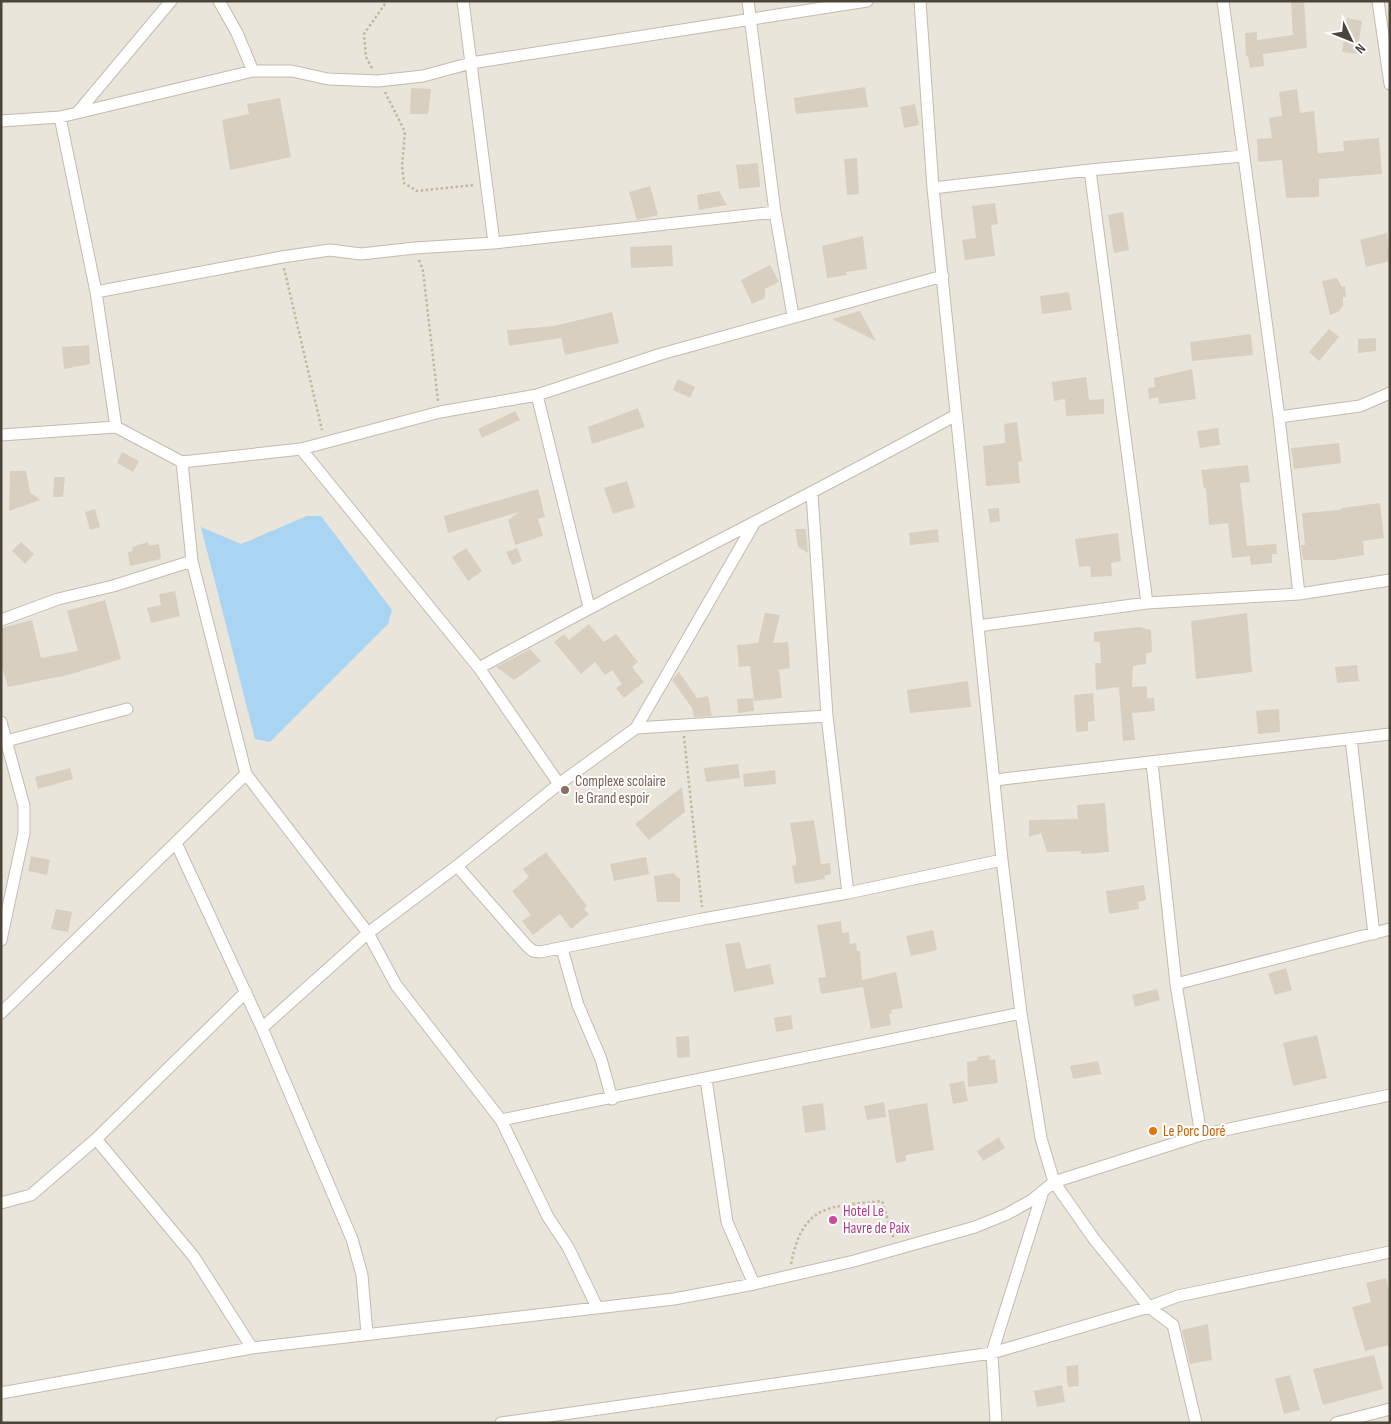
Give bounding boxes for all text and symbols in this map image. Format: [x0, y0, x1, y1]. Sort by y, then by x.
north arrow [1326, 15, 1376, 65]
text: N [1351, 40, 1369, 57]
place label: Complexe scolaire le Grand espoir [575, 772, 666, 808]
marker: Complexe scolaire le Grand espoir [559, 784, 571, 796]
place label: Le Porc Doré [1163, 1122, 1226, 1141]
marker: Le Porc Doré [1147, 1125, 1159, 1137]
place label: Hotel Le Havre de Paix [843, 1202, 910, 1238]
marker: Hotel Le Havre de Paix [827, 1214, 839, 1226]

